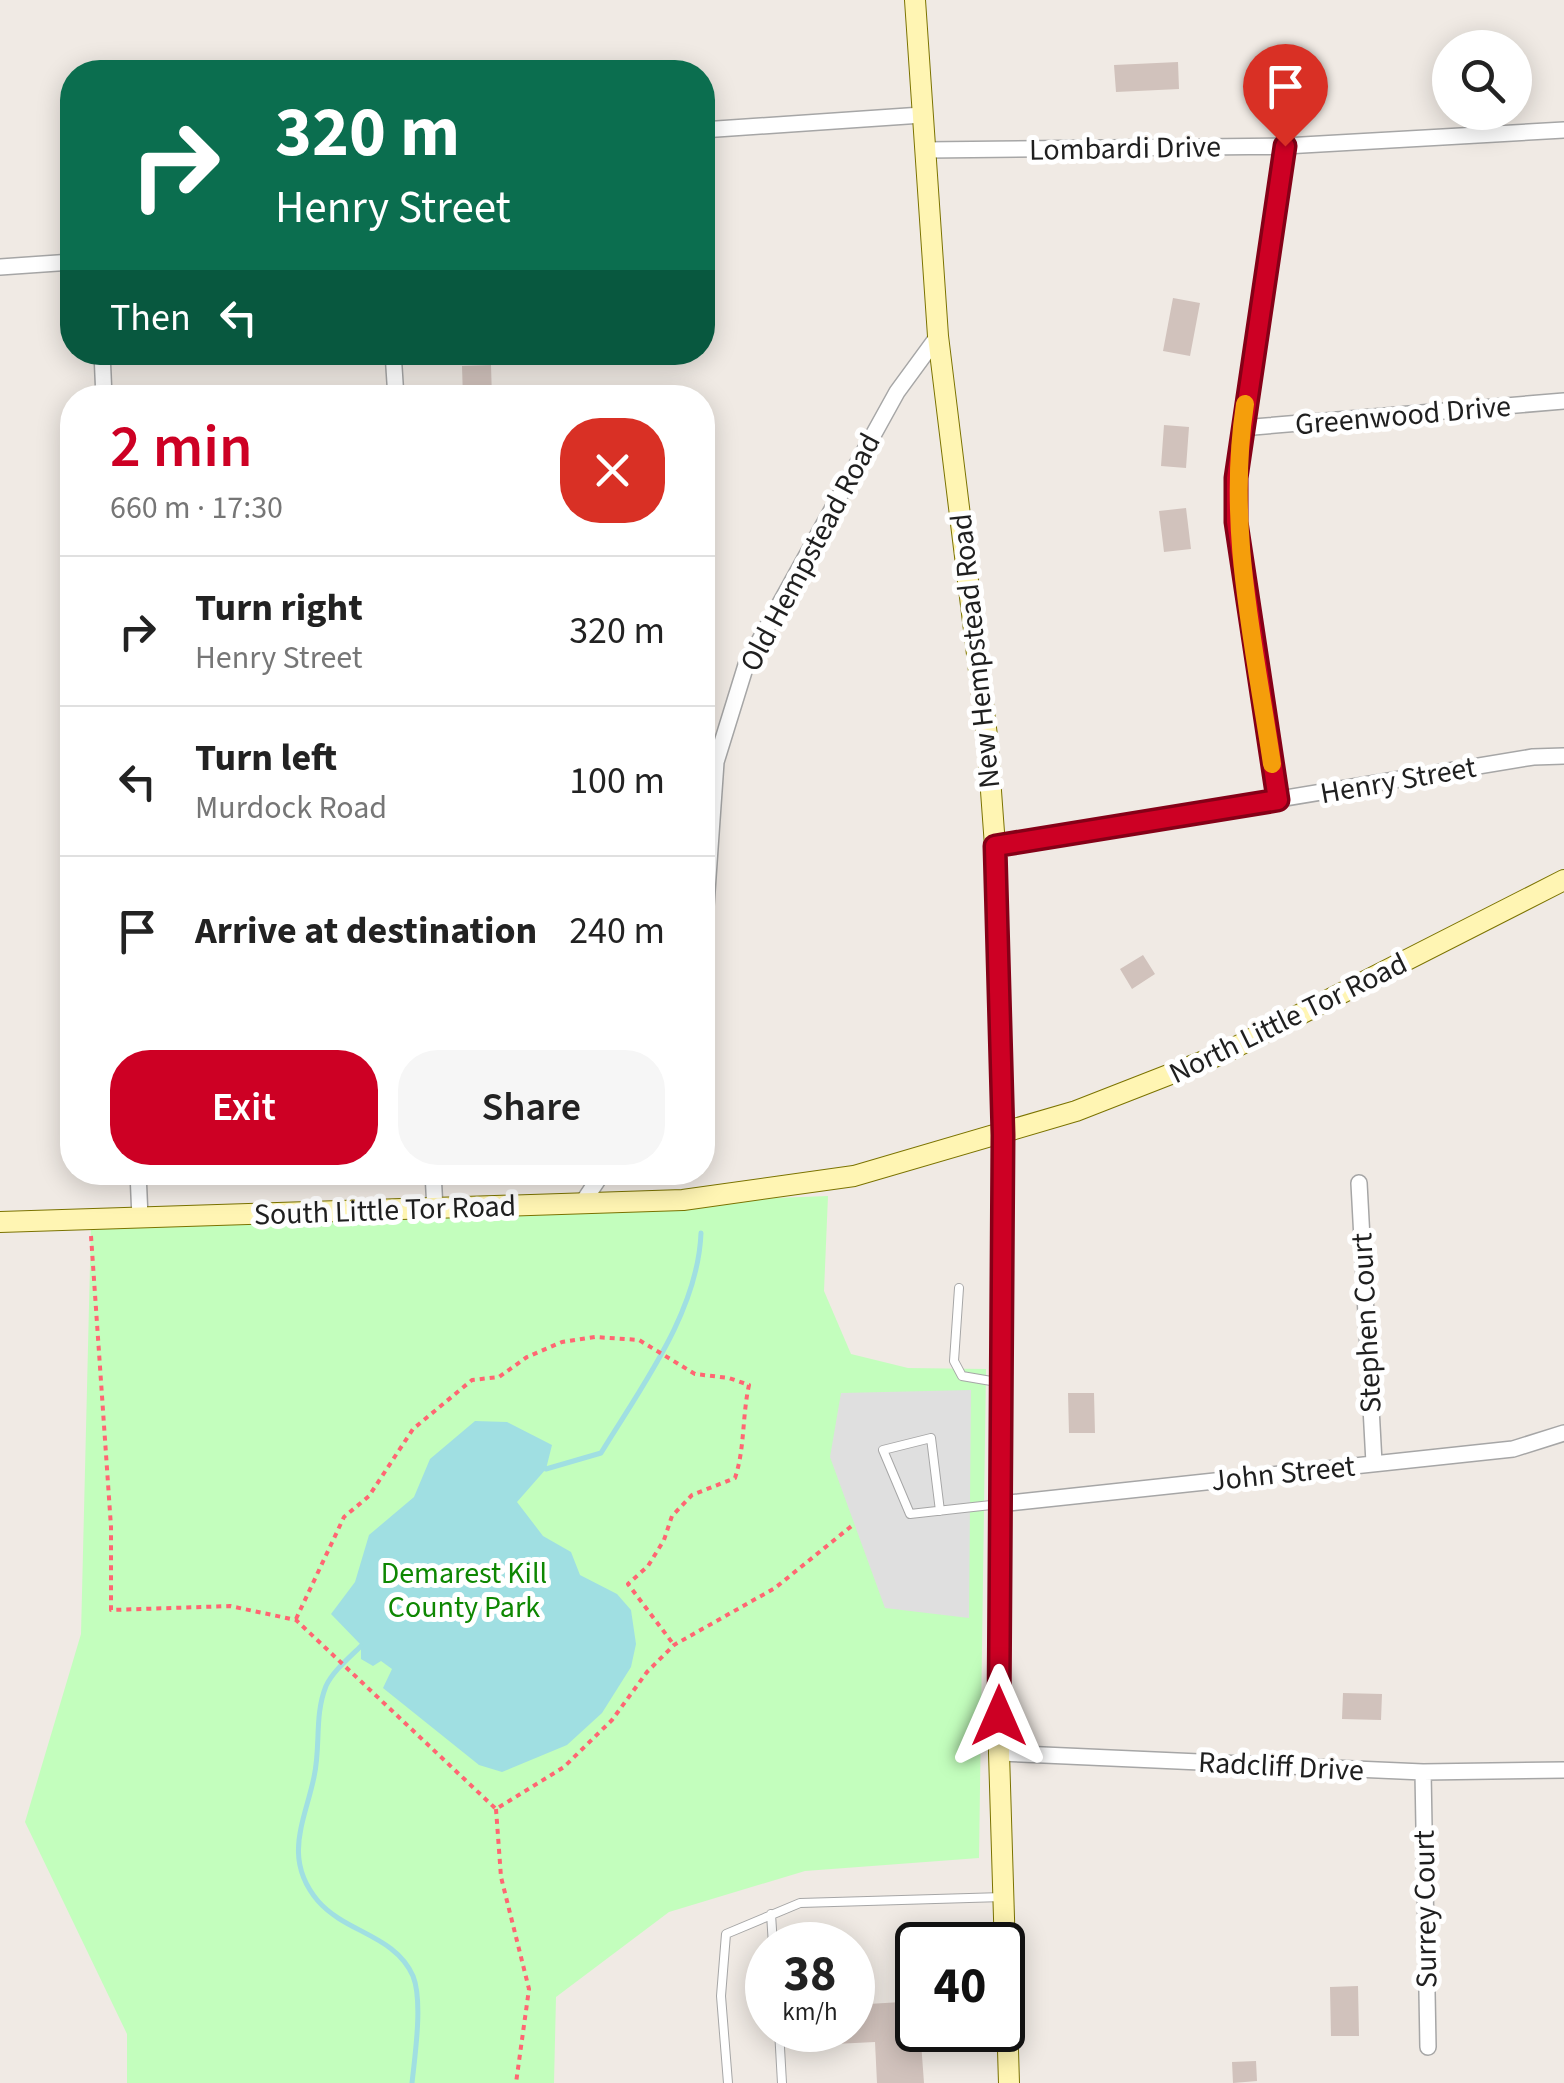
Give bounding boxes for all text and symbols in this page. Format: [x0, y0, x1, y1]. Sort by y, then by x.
map controls [1432, 30, 1532, 130]
button: search [1432, 30, 1532, 130]
pin [1243, 44, 1328, 147]
icon: arrive [1258, 59, 1313, 114]
text: 320 m [275, 83, 460, 183]
icon: right [110, 100, 240, 230]
street label: Lombardi Drive [1029, 125, 1221, 172]
text: Henry Street [275, 176, 511, 240]
icon: left [211, 290, 266, 345]
text: Then [110, 291, 191, 345]
street label: Greenwood Drive [1293, 385, 1513, 446]
text: 2 min [110, 405, 253, 490]
button: close [560, 418, 665, 523]
street label: Old Hempstead Road [729, 425, 891, 679]
text: 660 m · 17:30 [110, 485, 283, 531]
street label: New Hempstead Road [940, 511, 1011, 791]
text: Turn right [195, 581, 363, 635]
icon: right [110, 604, 165, 659]
text: 320 m [569, 604, 665, 658]
text: Henry Street [195, 635, 363, 681]
text: Turn left [195, 731, 337, 785]
street label: Henry Street [1317, 746, 1479, 815]
icon: left [110, 754, 165, 809]
text: 100 m [569, 754, 665, 808]
text: Murdock Road [195, 785, 387, 831]
icon: arrive [110, 904, 165, 959]
text: Arrive at destination [195, 904, 537, 958]
text: 240 m [569, 904, 665, 958]
street label: North Little Tor Road [1162, 942, 1414, 1095]
button: Exit [110, 1050, 378, 1165]
button: Share [398, 1050, 665, 1165]
street label: South Little Tor Road [253, 1184, 517, 1237]
street label: Stephen Court [1340, 1232, 1393, 1414]
street label: John Street [1209, 1445, 1357, 1502]
park label: Demarest Kill County Park [381, 1552, 547, 1629]
position arrow [947, 1664, 1051, 1768]
street label: Radcliff Drive [1197, 1741, 1365, 1792]
street label: Surrey Court [1403, 1830, 1448, 1988]
speed limit sign: 40 [895, 1922, 1025, 2052]
text: 38 [784, 1939, 836, 2010]
text: km/h [782, 1994, 838, 2030]

